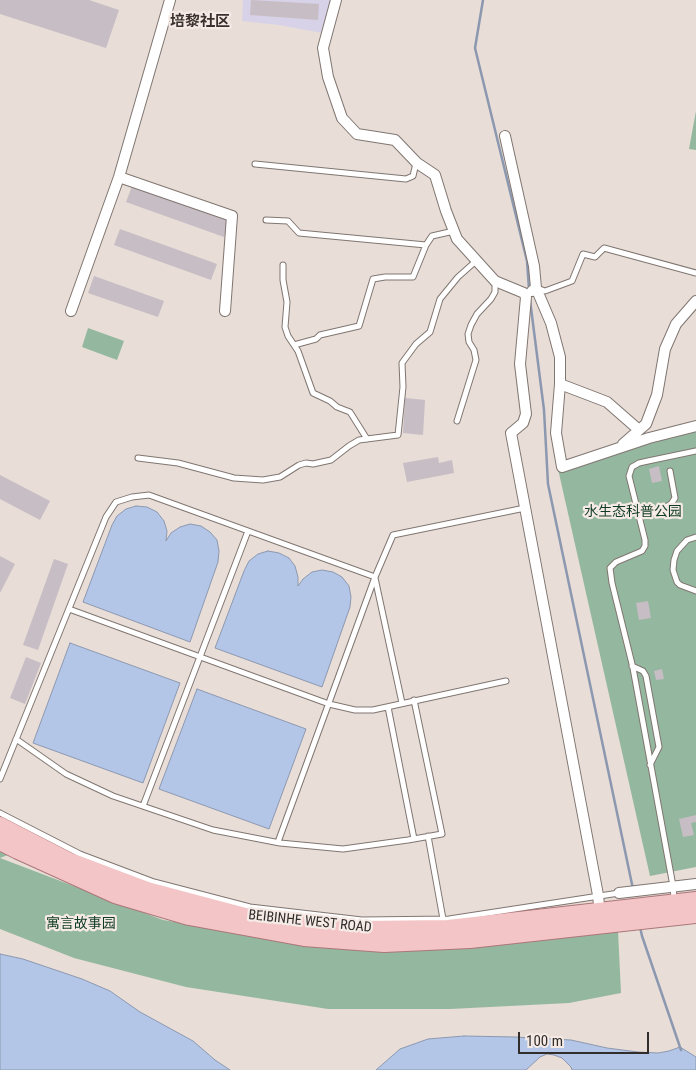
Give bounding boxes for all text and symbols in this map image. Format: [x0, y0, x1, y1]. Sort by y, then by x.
district label: 培黎社区 [170, 13, 230, 31]
park label: 水生态科普公园 [584, 504, 682, 520]
street label: BEIBINHE WEST ROAD [248, 907, 372, 937]
park label: 寓言故事园 [46, 916, 116, 932]
scale bar [521, 1022, 652, 1054]
text: 100 m [526, 1032, 563, 1050]

